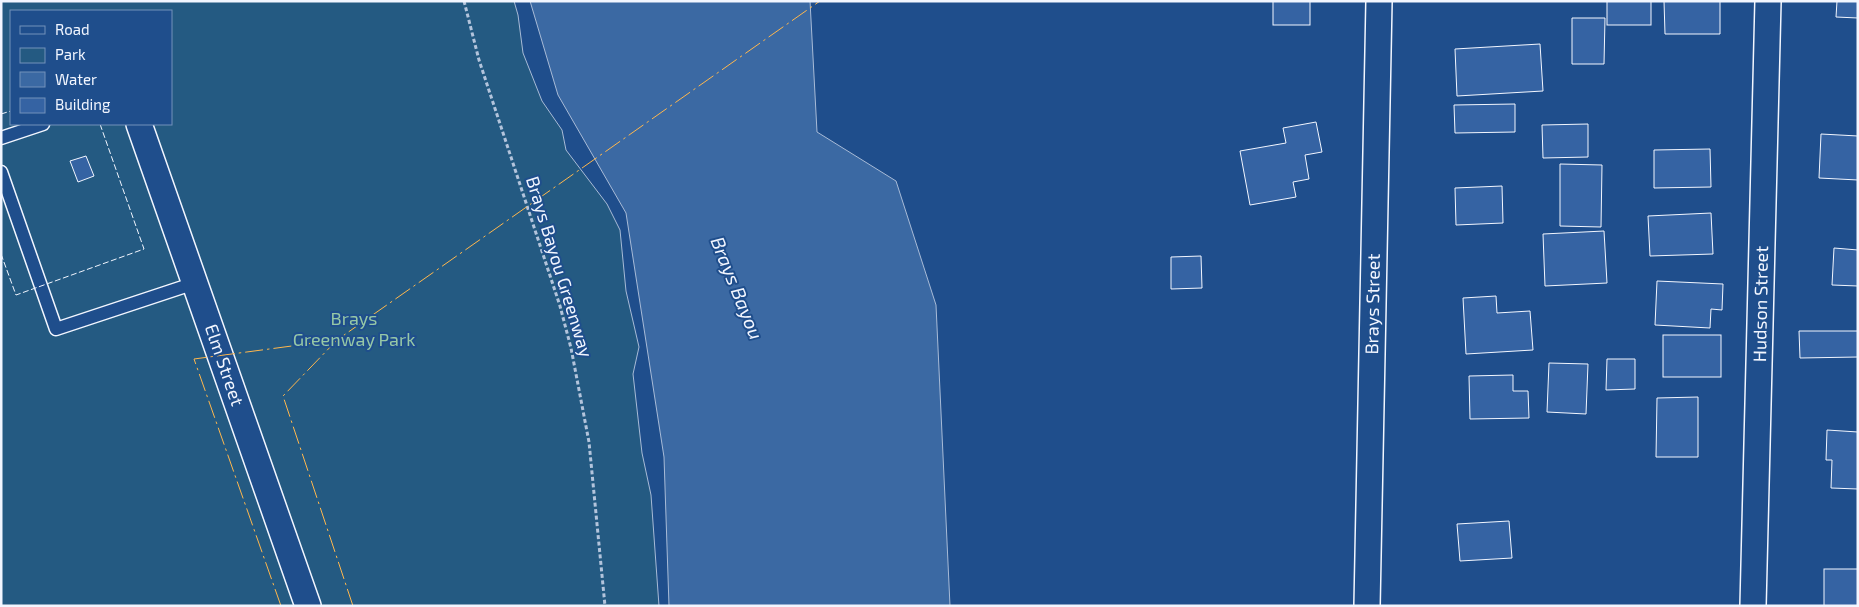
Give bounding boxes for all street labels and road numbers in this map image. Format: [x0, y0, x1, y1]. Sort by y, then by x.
street label: Brays Bayou Greenway [522, 174, 598, 360]
street label: Hudson Street [1748, 245, 1772, 362]
street label: Brays Street [1360, 253, 1384, 355]
street label: Elm Street [201, 321, 249, 409]

